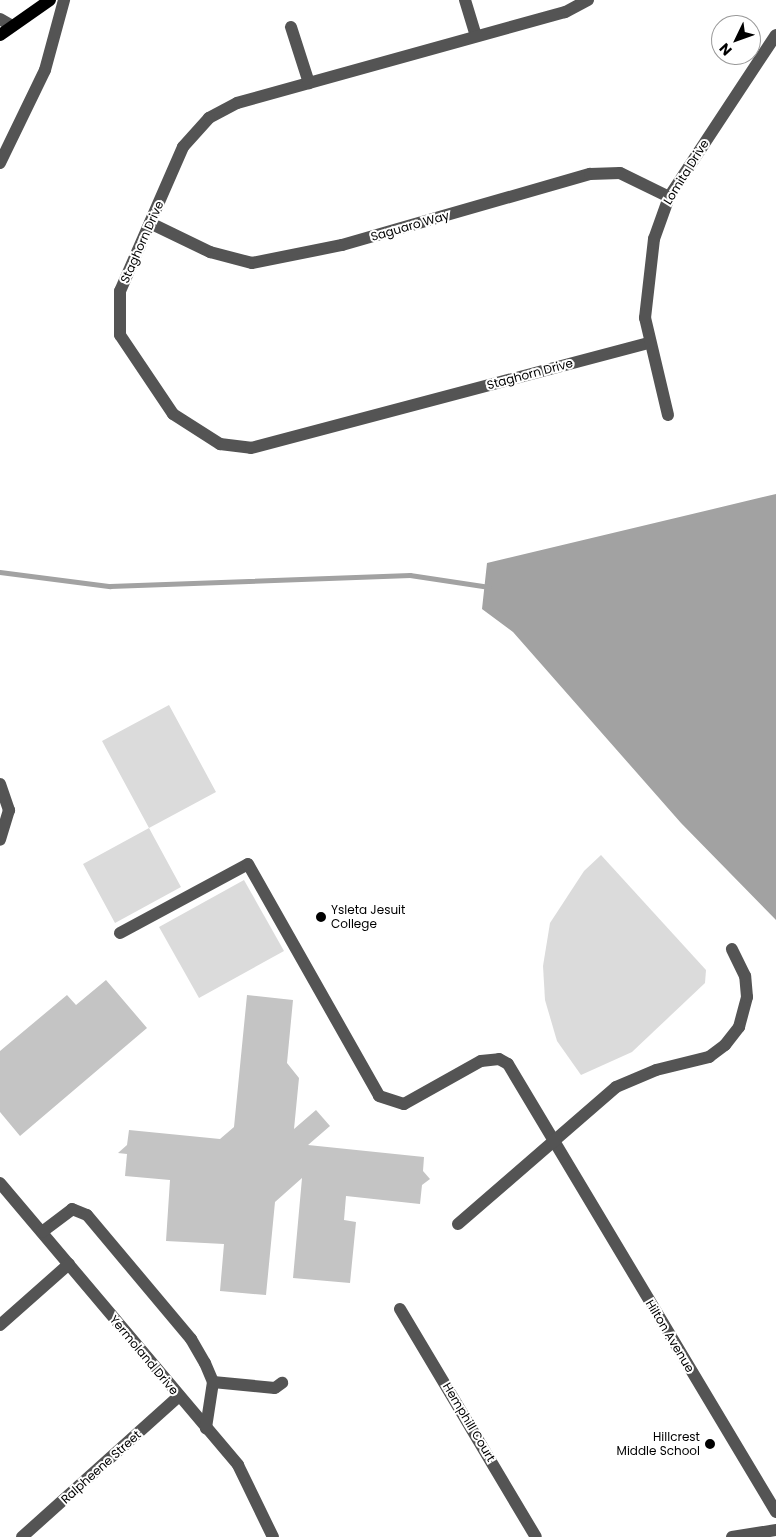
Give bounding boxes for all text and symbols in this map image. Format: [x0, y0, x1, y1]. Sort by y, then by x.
north arrow [711, 15, 761, 65]
text: N [715, 39, 737, 60]
street label: Lomita Drive [660, 137, 712, 207]
street label: Staghorn Drive [117, 199, 167, 285]
street label: Saguaro Way [369, 208, 451, 244]
street label: Staghorn Drive [485, 356, 575, 392]
place label: Ysleta Jesuit College [331, 903, 405, 931]
marker: Ysleta Jesuit College [315, 911, 327, 923]
street label: Hilton Avenue [643, 1297, 697, 1375]
street label: Yermoland Drive [107, 1312, 181, 1398]
street label: Hemphill Court [440, 1380, 498, 1464]
street label: Ralpheene Street [58, 1427, 144, 1507]
place label: Hillcrest Middle School [617, 1430, 700, 1458]
marker: Hillcrest Middle School [704, 1438, 716, 1450]

